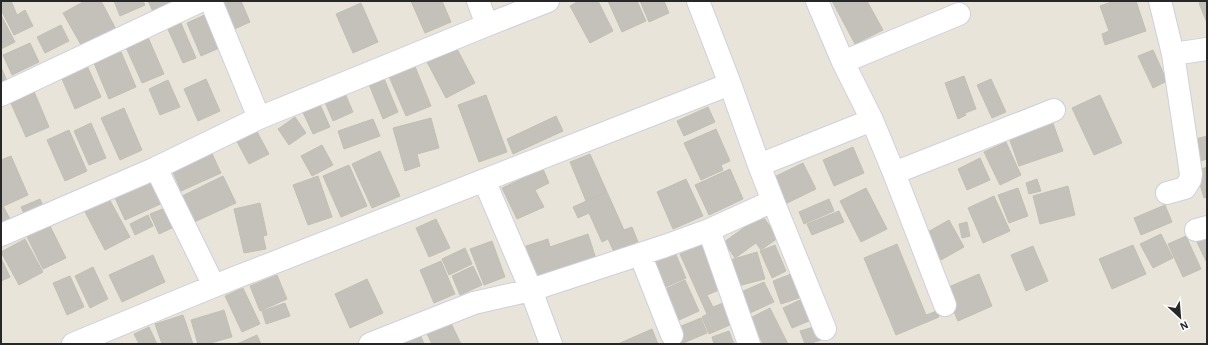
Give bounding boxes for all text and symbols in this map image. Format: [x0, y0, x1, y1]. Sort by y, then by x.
north arrow [1160, 297, 1200, 337]
text: N [1178, 319, 1190, 332]

